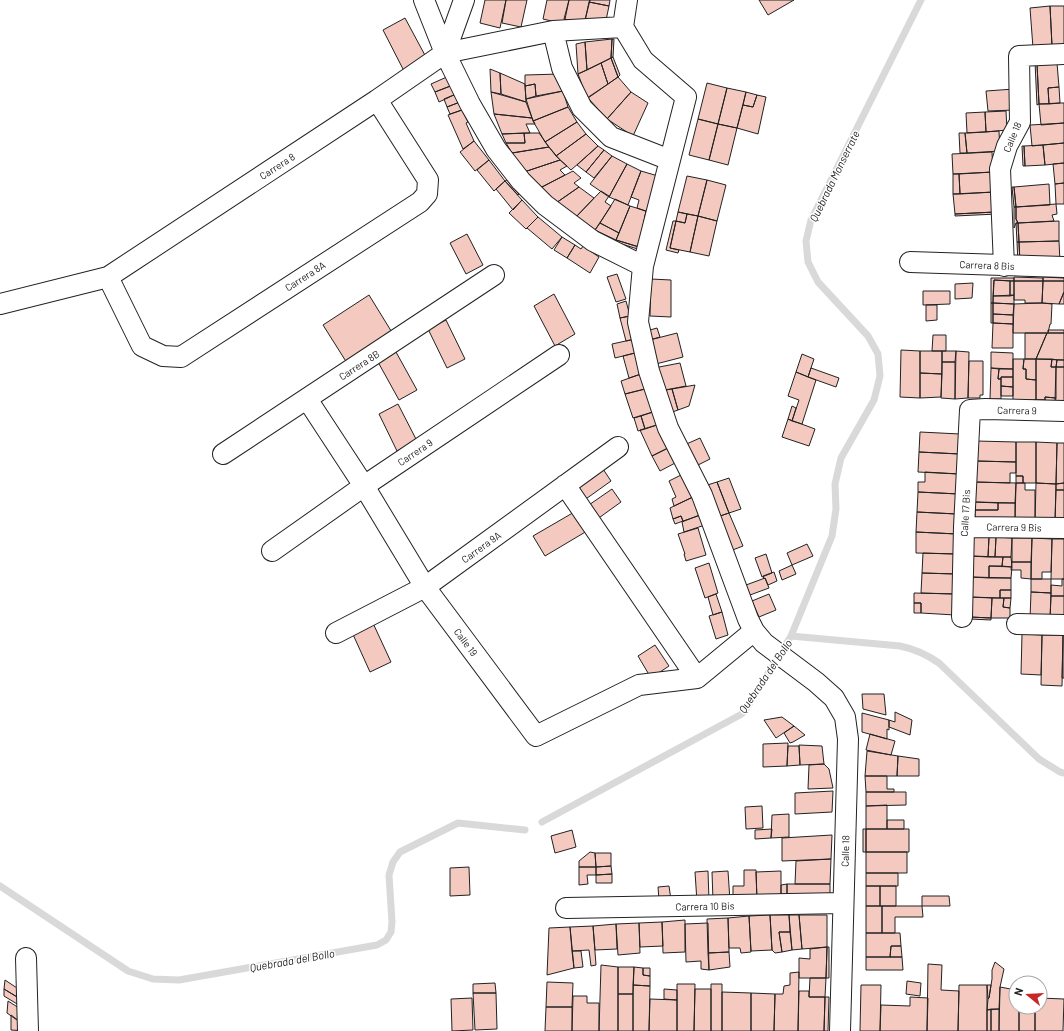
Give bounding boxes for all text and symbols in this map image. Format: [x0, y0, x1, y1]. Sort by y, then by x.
street label: Calle 18 [1000, 120, 1024, 154]
water label: Quebrada Monserrate [806, 128, 862, 224]
street label: Carrera 8 [257, 150, 297, 182]
street label: Carrera 8 Bis [959, 258, 1015, 272]
street label: Carrera 8A [283, 259, 327, 293]
street label: Carrera 8B [336, 347, 382, 383]
street label: Carrera 9 [997, 404, 1037, 416]
street label: Carrera 9 [395, 436, 435, 468]
street label: Calle 17 Bis [958, 489, 972, 537]
street label: Carrera 9 Bis [986, 521, 1042, 533]
street label: Carrera 9A [459, 529, 503, 565]
street label: Calle 19 [452, 626, 480, 658]
water label: Quebrada del Bollo [736, 637, 795, 715]
street label: Calle 18 [838, 835, 852, 867]
street label: Carrera 10 Bis [675, 899, 735, 913]
water label: Quebrada del Bollo [249, 946, 336, 974]
north arrow [1008, 975, 1048, 1015]
text: N [1011, 986, 1025, 997]

